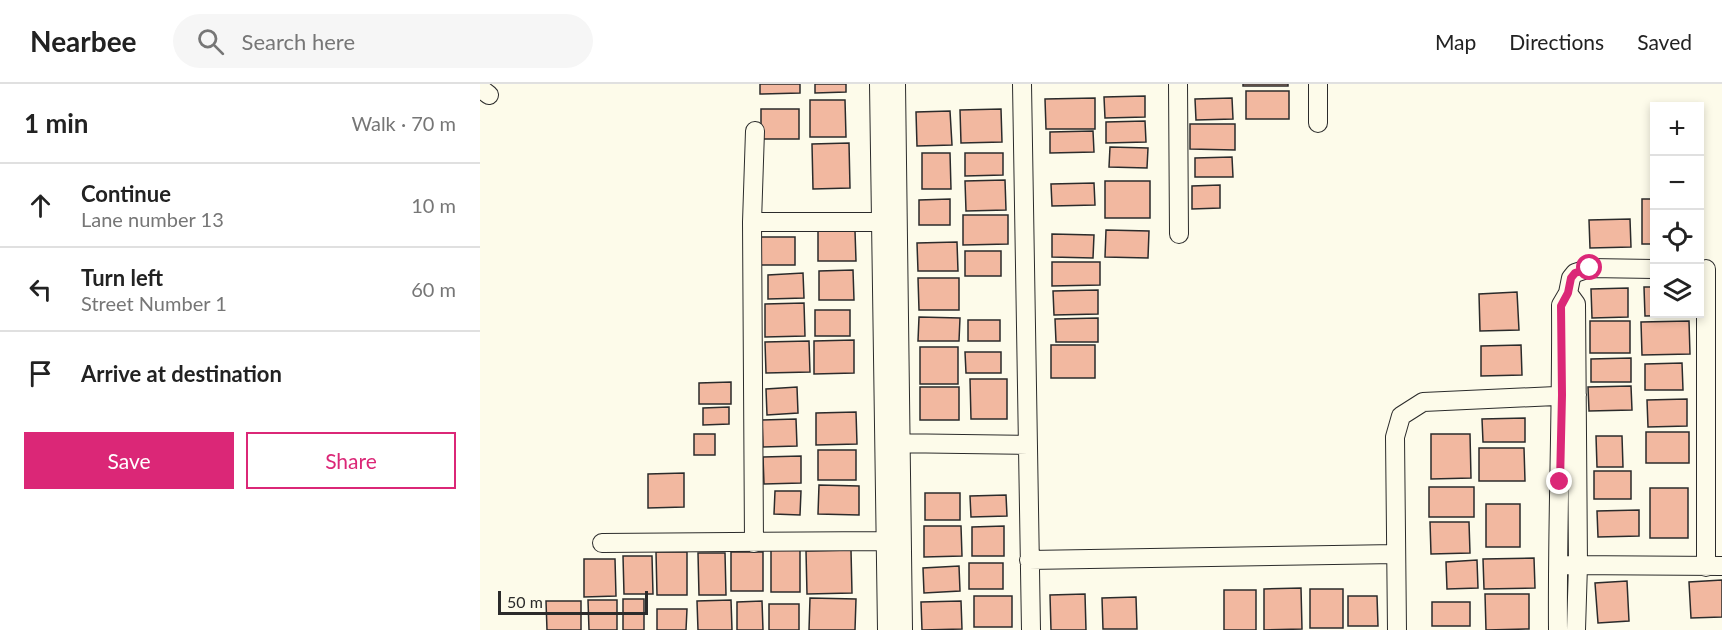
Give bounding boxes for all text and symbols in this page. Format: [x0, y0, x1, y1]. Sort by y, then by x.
search box [173, 14, 593, 68]
text: Nearbee [30, 24, 137, 58]
icon: search [194, 25, 227, 58]
text: Search here [242, 28, 355, 55]
text: Map [1435, 29, 1476, 54]
text: Directions [1509, 29, 1604, 54]
text: Saved [1637, 29, 1692, 54]
map controls [1650, 102, 1704, 318]
button: + [1650, 102, 1704, 156]
text: 1 min [24, 107, 88, 139]
text: Walk · 70 m [351, 111, 456, 135]
button: − [1650, 156, 1704, 210]
text: Continue [81, 180, 171, 207]
icon: ahead [24, 189, 57, 222]
text: 10 m [411, 193, 456, 217]
text: Lane number 13 [81, 207, 224, 231]
button: locate [1650, 210, 1704, 264]
route start [1576, 254, 1602, 280]
text: Turn left [81, 264, 163, 291]
button: layers [1650, 264, 1704, 318]
icon: left [24, 273, 57, 306]
text: 60 m [411, 277, 456, 301]
text: Street Number 1 [81, 291, 227, 315]
icon: arrive [24, 357, 57, 390]
text: Arrive at destination [81, 360, 282, 387]
button: Save [24, 432, 234, 489]
button: Share [246, 432, 456, 489]
route end [1546, 468, 1572, 494]
scale bar [498, 588, 648, 616]
text: 50 m [507, 592, 543, 611]

